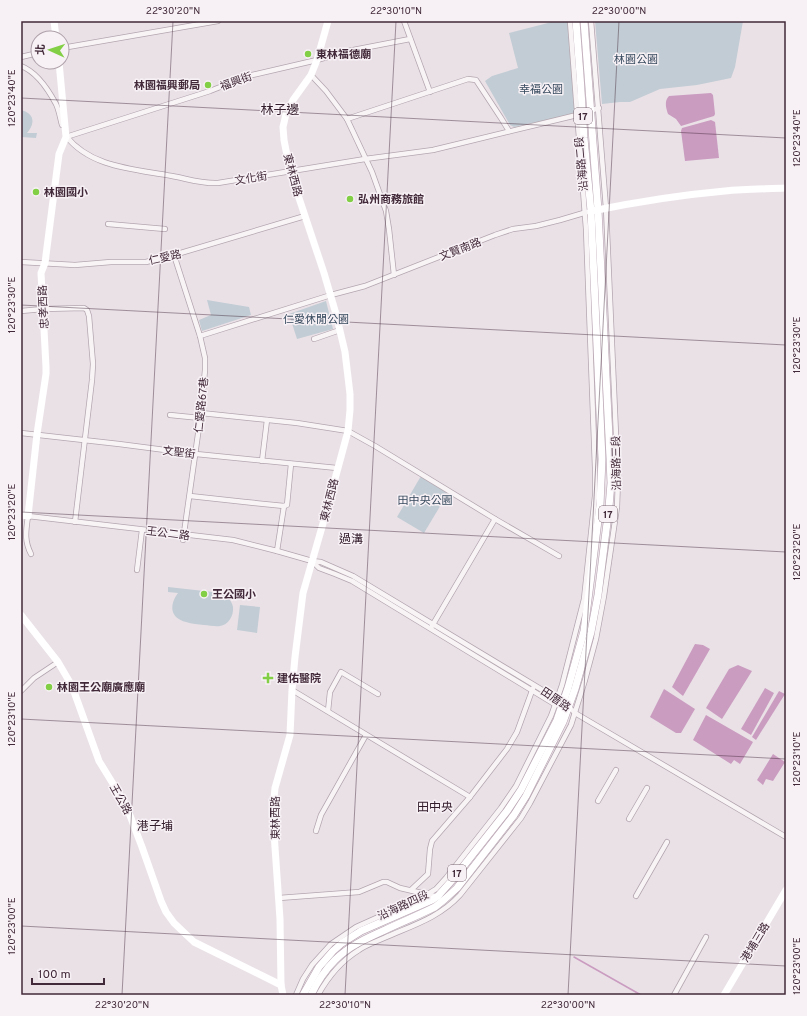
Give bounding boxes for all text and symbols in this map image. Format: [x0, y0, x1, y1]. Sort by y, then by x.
text: 22°30'20"N [146, 5, 200, 18]
text: 22°30'10"N [370, 5, 422, 18]
text: 22°30'00"N [592, 5, 646, 18]
north arrow [30, 30, 70, 70]
text: 北 [34, 44, 48, 55]
place label: 東林福德廟 [316, 48, 371, 62]
marker: 東林福德廟 [303, 49, 313, 59]
park label: 林園公園 [614, 53, 658, 67]
text: 120°23'40"E [6, 69, 19, 127]
street label: 福興街 [218, 70, 254, 94]
place label: 林園福興郵局 [134, 79, 200, 93]
marker: 林園福興郵局 [203, 80, 213, 90]
park label: 幸福公園 [519, 83, 563, 97]
district label: 林子邊 [260, 103, 300, 119]
road number: 17 [574, 108, 592, 124]
text: 120°23'40"E [791, 109, 804, 167]
street label: 沿海路二段 [573, 136, 591, 192]
street label: 東林西路 [280, 152, 304, 198]
street label: 文化街 [234, 169, 269, 188]
place label: 林園國小 [44, 186, 88, 200]
marker: 林園國小 [31, 187, 41, 197]
place label: 弘州商務旅館 [358, 193, 424, 207]
marker: 弘州商務旅館 [345, 194, 355, 204]
street label: 文賢南路 [437, 236, 483, 264]
street label: 仁愛路 [148, 247, 183, 269]
text: 120°23'30"E [6, 276, 19, 334]
street label: 忠孝西路 [36, 285, 52, 329]
park label: 仁愛休閒公園 [283, 313, 349, 327]
text: 120°23'30"E [791, 316, 804, 374]
street label: 仁愛路67巷 [192, 376, 212, 434]
street label: 沿海路三段 [610, 435, 624, 491]
street label: 文聖街 [162, 444, 196, 462]
street label: 東林西路 [318, 477, 342, 523]
text: 120°23'20"E [6, 483, 19, 541]
park label: 田中央公園 [398, 494, 453, 508]
road number: 17 [599, 506, 617, 522]
text: 120°23'20"E [791, 523, 804, 581]
street label: 王公二路 [145, 524, 191, 544]
district label: 過溝 [339, 532, 363, 548]
place label: 王公國小 [212, 588, 256, 602]
marker: 王公國小 [199, 589, 209, 599]
marker: 建佑醫院 [262, 672, 274, 684]
place label: 建佑醫院 [277, 672, 321, 686]
place label: 林園王公廟廣應廟 [57, 681, 145, 695]
marker: 林園王公廟廣應廟 [44, 682, 54, 692]
street label: 田厝路 [538, 685, 573, 715]
text: 120°23'10"E [6, 692, 19, 746]
text: 120°23'10"E [791, 732, 804, 786]
street label: 王公路 [106, 782, 134, 817]
street label: 東林西路 [269, 796, 283, 840]
district label: 田中央 [417, 800, 453, 816]
district label: 港子埔 [137, 819, 173, 835]
road number: 17 [448, 865, 466, 881]
street label: 沿海路四段 [376, 888, 431, 924]
text: 120°23'00"E [6, 897, 19, 955]
street label: 港埔三路 [739, 920, 773, 965]
text: 120°23'00"E [791, 937, 804, 995]
scale bar [32, 960, 104, 986]
text: 100 m [38, 967, 71, 983]
text: 22°30'20"N [95, 999, 149, 1012]
text: 22°30'10"N [319, 999, 371, 1012]
text: 22°30'00"N [541, 999, 595, 1012]

